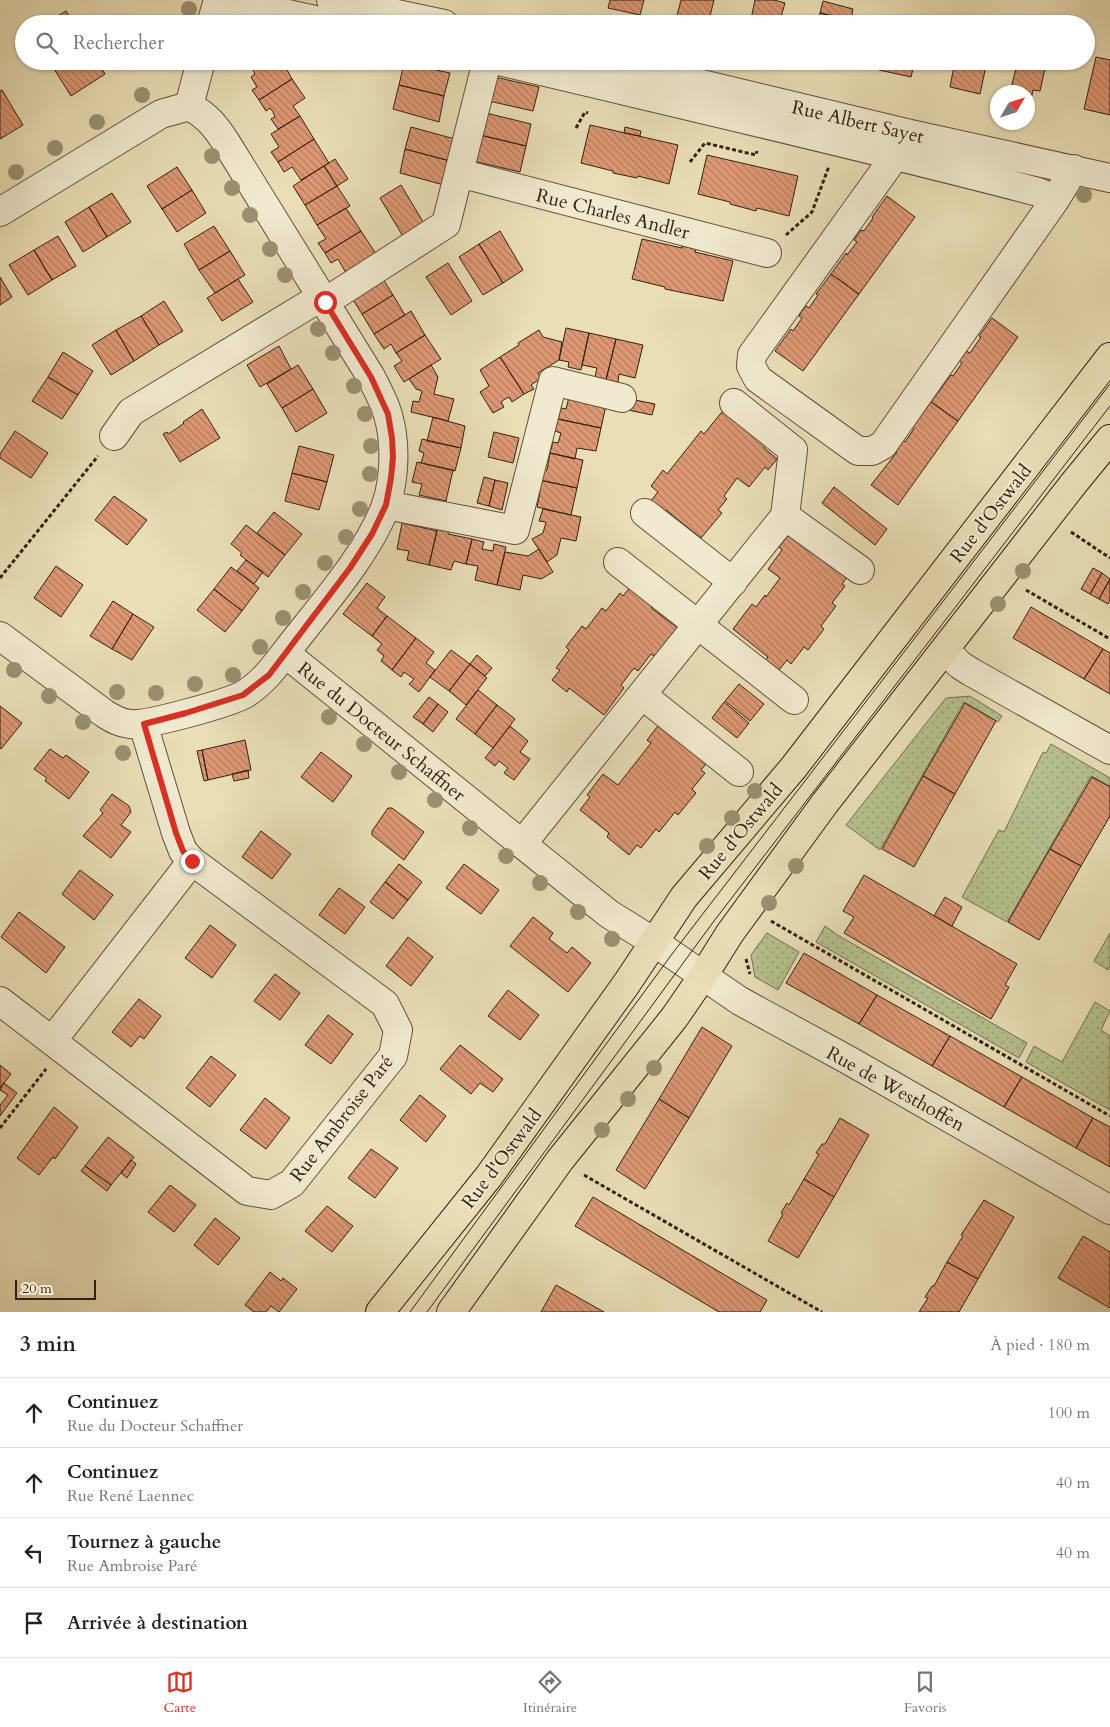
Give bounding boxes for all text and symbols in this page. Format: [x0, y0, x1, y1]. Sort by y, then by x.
search box [15, 15, 1095, 70]
icon: search [33, 29, 61, 57]
text: Rechercher [73, 30, 164, 56]
north arrow [990, 85, 1035, 130]
street label: Rue Albert Sayet [789, 94, 926, 150]
street label: Rue Charles Andler [533, 182, 692, 246]
route start [314, 291, 337, 314]
street label: Rue d'Ostwald [944, 459, 1038, 568]
street label: Rue du Docteur Schaffner [292, 656, 471, 808]
street label: Rue d'Ostwald [693, 778, 789, 886]
route end [181, 850, 204, 873]
street label: Rue de Westhoffen [822, 1040, 970, 1138]
street label: Rue Ambroise Paré [284, 1050, 400, 1188]
street label: Rue d'Ostwald [456, 1103, 548, 1214]
scale bar [15, 1277, 96, 1300]
text: 20 m [22, 1279, 52, 1298]
text: 3 min [20, 1330, 76, 1359]
text: À pied · 180 m [990, 1334, 1090, 1356]
text: Continuez [67, 1389, 158, 1415]
icon: ahead [20, 1399, 48, 1427]
text: 100 m [1048, 1402, 1090, 1424]
text: Rue du Docteur Schaffner [67, 1415, 243, 1437]
text: Continuez [67, 1459, 158, 1485]
icon: ahead [20, 1469, 48, 1497]
text: 40 m [1056, 1472, 1090, 1494]
text: Rue René Laennec [67, 1485, 194, 1507]
text: Tournez à gauche [67, 1529, 221, 1555]
icon: left [20, 1539, 48, 1567]
text: 40 m [1056, 1542, 1090, 1564]
text: Rue Ambroise Paré [67, 1555, 197, 1577]
icon: arrive [20, 1609, 48, 1637]
text: Arrivée à destination [67, 1610, 248, 1636]
tab: Carte [163, 1668, 196, 1717]
tab: Itinéraire [523, 1668, 577, 1717]
tab: Favoris [904, 1668, 947, 1717]

